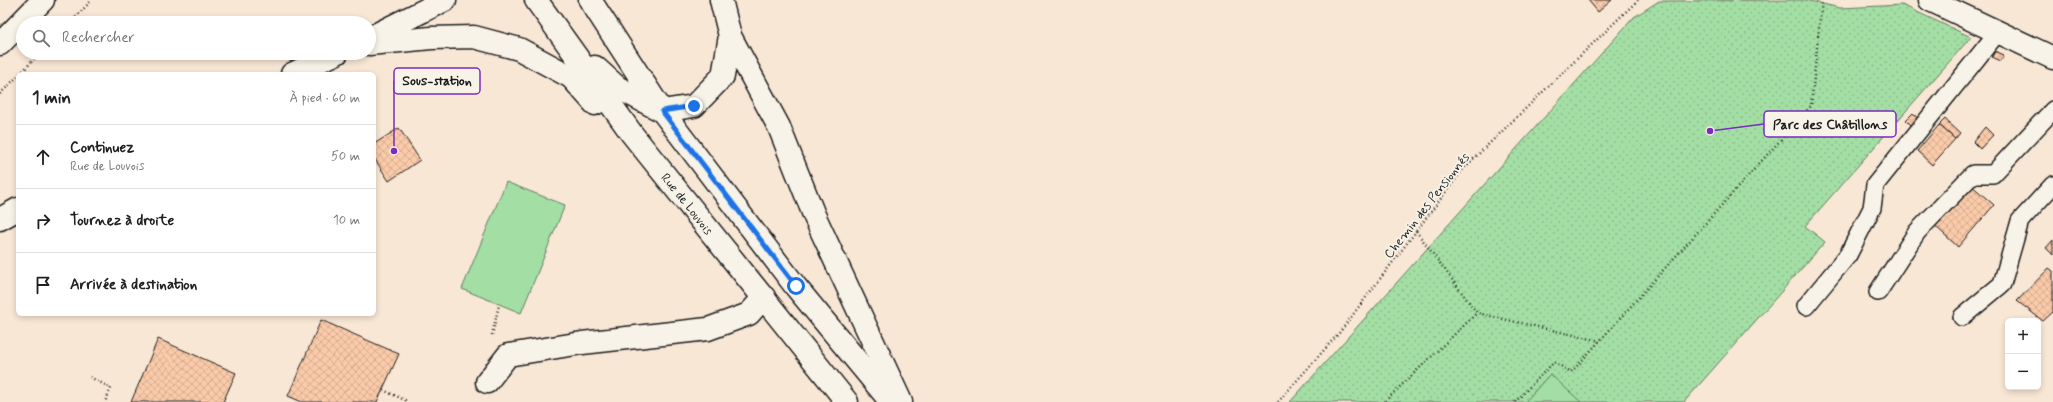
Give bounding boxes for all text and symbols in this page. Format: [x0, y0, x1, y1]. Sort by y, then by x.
search box [16, 16, 376, 60]
icon: search [30, 27, 52, 49]
text: Rechercher [62, 28, 135, 48]
callout: Sous-station [394, 68, 480, 94]
text: Sous-station [402, 72, 472, 90]
text: 1 min [32, 87, 71, 109]
text: À pied · 60 m [289, 90, 360, 107]
route end [685, 97, 703, 115]
callout: Parc des Châtillons [1764, 111, 1896, 137]
text: Parc des Châtillons [1773, 116, 1888, 134]
text: Continuez [70, 138, 134, 158]
icon: ahead [32, 146, 54, 168]
text: 50 m [331, 148, 360, 165]
street label: Chemin des Pensionnés [1381, 149, 1474, 262]
text: Rue de Louvois [70, 158, 144, 175]
street label: Rue de Louvois [657, 170, 717, 239]
icon: right [32, 210, 54, 232]
text: Tournez à droite [70, 211, 174, 231]
text: 10 m [333, 212, 360, 229]
icon: arrive [32, 274, 54, 296]
text: Arrivée à destination [70, 275, 197, 295]
route start [787, 277, 805, 295]
map controls [2005, 318, 2041, 390]
button: + [2005, 318, 2041, 354]
button: − [2005, 354, 2041, 390]

